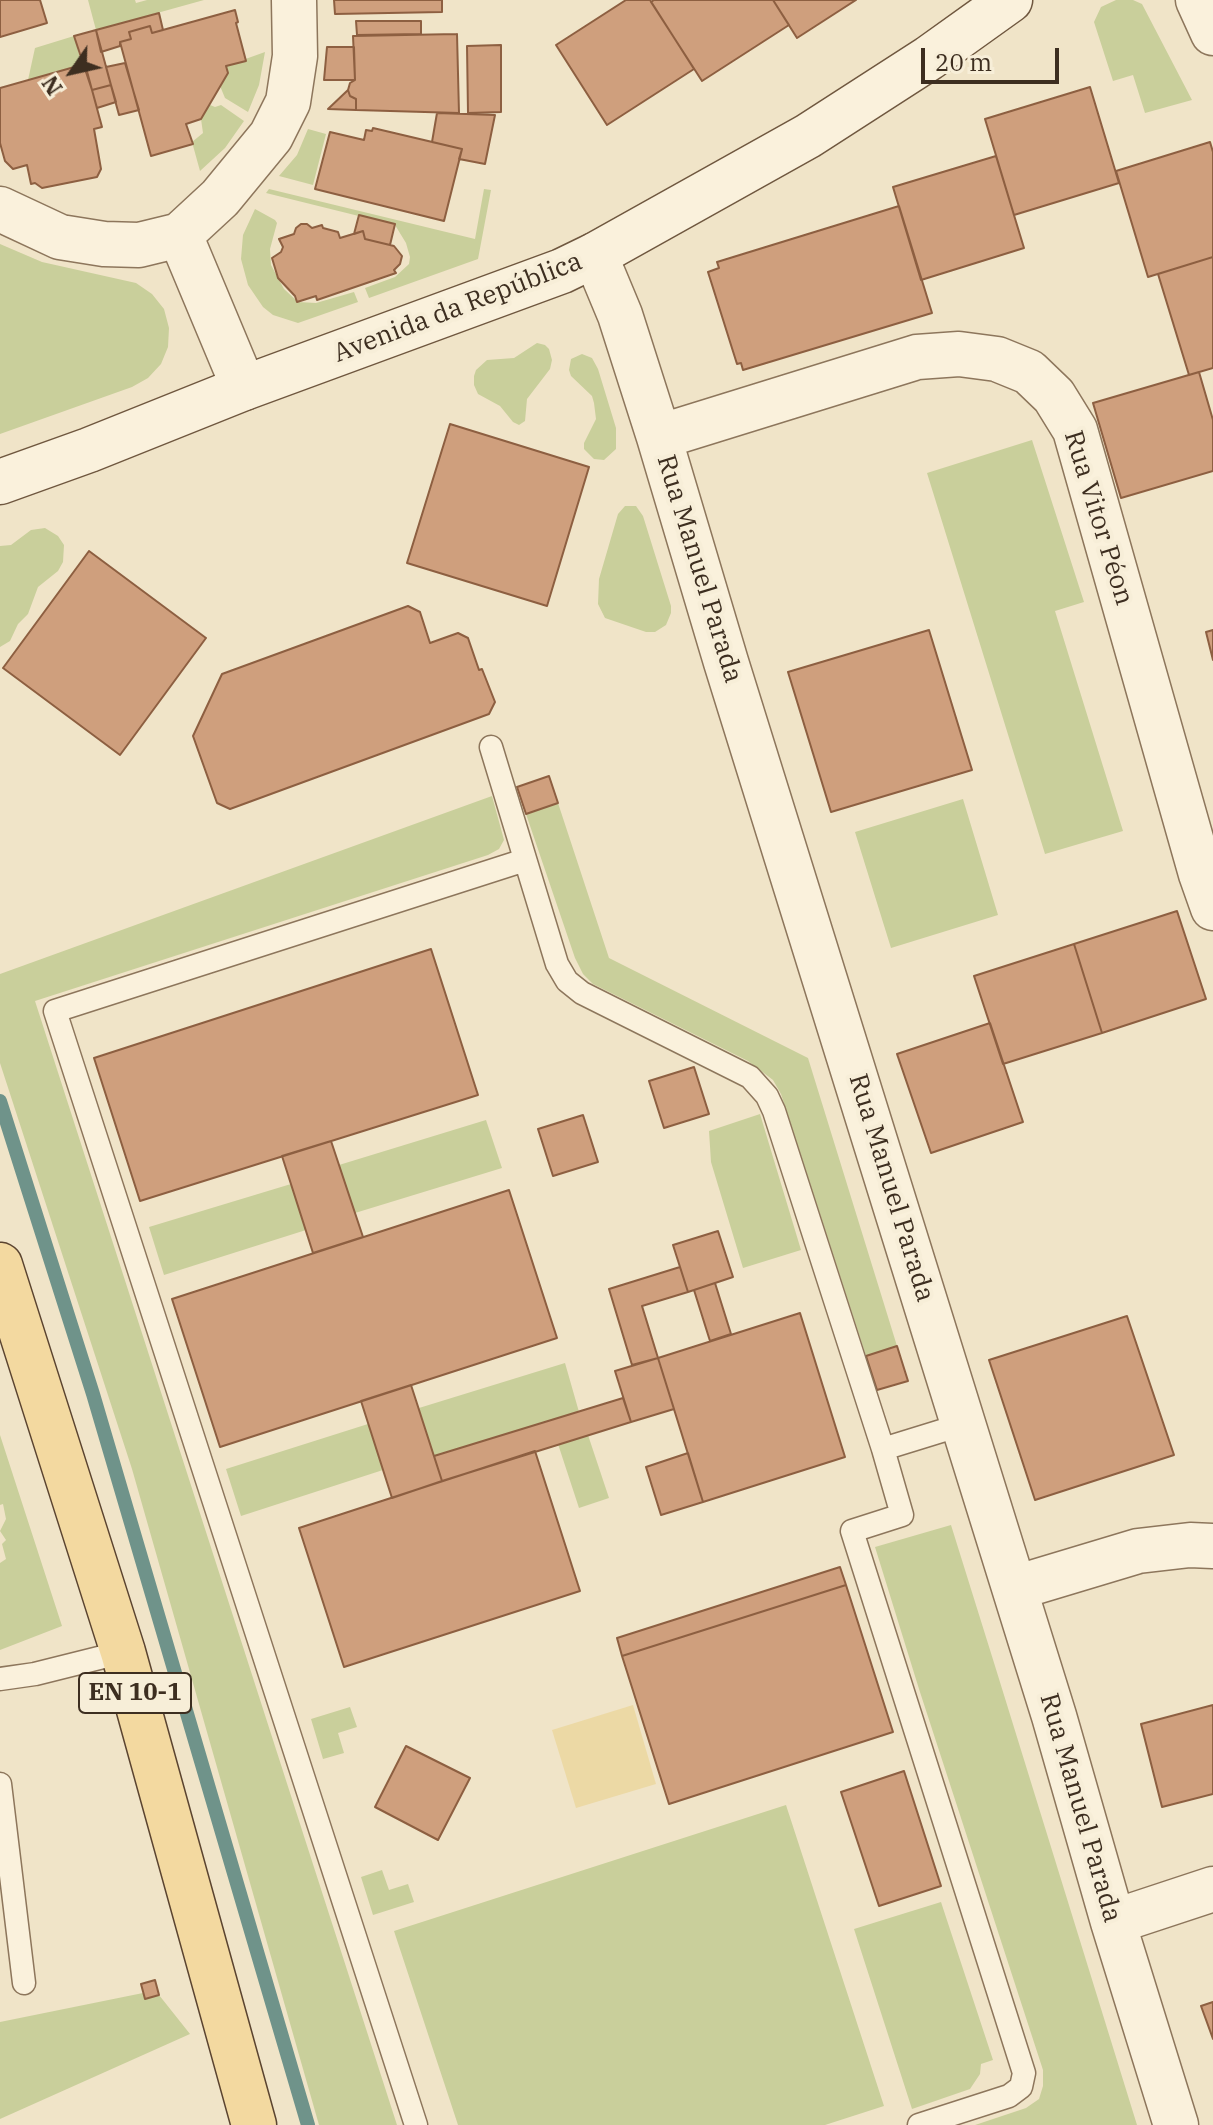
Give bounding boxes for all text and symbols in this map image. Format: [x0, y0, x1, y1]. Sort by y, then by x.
north arrow [32, 32, 112, 112]
scale bar [925, 32, 1063, 82]
text: 20 m [935, 46, 992, 78]
text: N [35, 70, 69, 101]
street label: Avenida da República [329, 246, 587, 370]
street label: Rua Vitor Péon [1057, 427, 1139, 609]
street label: Rua Manuel Parada [649, 451, 749, 687]
street label: Rua Manuel Parada [841, 1070, 941, 1306]
road number: EN 10-1 [79, 1673, 191, 1713]
street label: Rua Manuel Parada [1032, 1690, 1128, 1926]

